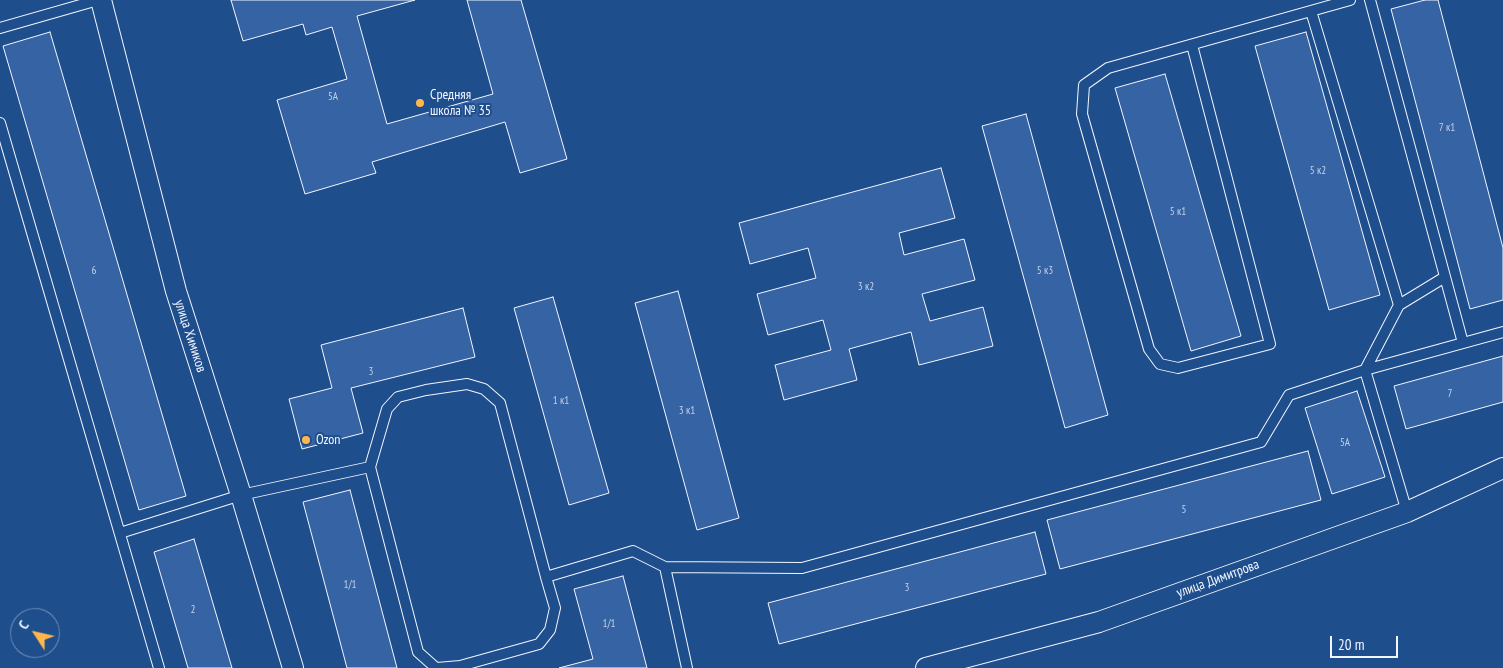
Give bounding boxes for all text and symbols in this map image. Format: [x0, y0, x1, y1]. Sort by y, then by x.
place label: Средняя школа № 35 [430, 87, 491, 120]
house number: 5А [328, 90, 338, 104]
marker: Средняя школа № 35 [414, 97, 426, 109]
house number: 7 к1 [1439, 121, 1455, 135]
house number: 5 к2 [1310, 164, 1326, 178]
house number: 5 к1 [1170, 205, 1186, 219]
house number: 6 [92, 264, 96, 278]
house number: 5 к3 [1037, 264, 1053, 278]
house number: 3 к2 [858, 280, 874, 294]
street label: улица Химиков [170, 298, 210, 374]
house number: 3 [369, 365, 373, 379]
house number: 7 [1448, 387, 1452, 401]
house number: 1 к1 [553, 394, 569, 408]
house number: 3 к1 [679, 404, 695, 418]
place label: Ozon [316, 432, 341, 448]
marker: Ozon [300, 434, 312, 446]
house number: 5А [1340, 436, 1350, 450]
house number: 5 [1182, 503, 1186, 517]
street label: улица Димитрова [1174, 556, 1262, 602]
house number: 1/1 [343, 578, 357, 592]
house number: 3 [905, 581, 909, 595]
house number: 2 [191, 603, 195, 617]
north arrow [10, 608, 60, 658]
text: С [14, 617, 33, 633]
house number: 1/1 [602, 617, 616, 631]
scale bar [1333, 626, 1400, 658]
text: 20 m [1338, 635, 1364, 654]

